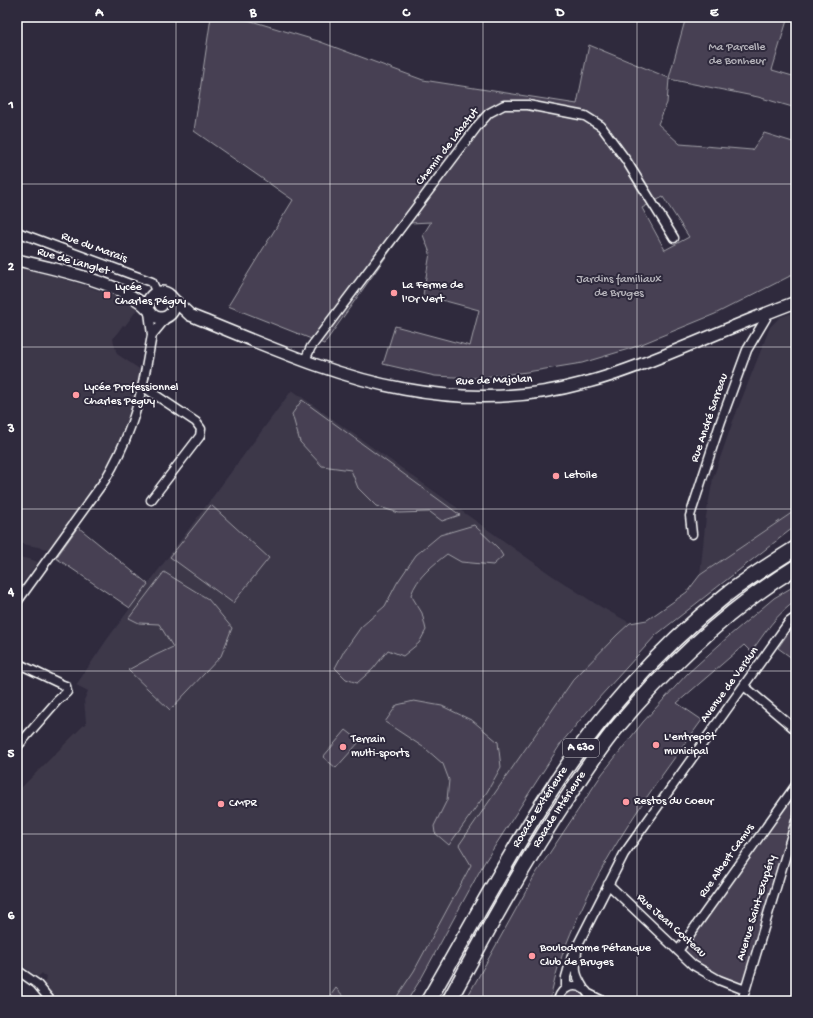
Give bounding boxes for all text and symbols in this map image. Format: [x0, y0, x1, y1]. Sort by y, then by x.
text: A [94, 6, 104, 21]
text: B [249, 6, 258, 21]
text: C [401, 6, 411, 21]
text: D [555, 6, 565, 21]
text: E [710, 6, 719, 21]
park label: Ma Parcelle de Bonheur [708, 41, 767, 69]
text: 1 [7, 98, 14, 113]
street label: Chemin de Labatut [413, 105, 483, 188]
street label: Rue du Marais [59, 230, 130, 267]
street label: Rue de Langlet [35, 245, 112, 279]
text: 2 [8, 260, 15, 275]
park label: Jardins familiaux de Bruges [576, 273, 662, 301]
place label: La Ferme de l'Or Vert [402, 279, 464, 307]
place label: Lycée Charles Péguy [115, 281, 186, 309]
marker: La Ferme de l'Or Vert [389, 288, 399, 298]
marker: Lycée Charles Péguy [102, 290, 112, 300]
street label: Rue André Sarreau [688, 371, 732, 464]
street label: Rue de Majolan [455, 373, 533, 389]
place label: Lycée Professionnel Charles Peguy [84, 381, 179, 409]
marker: Lycée Professionnel Charles Peguy [71, 390, 81, 400]
text: 3 [7, 422, 15, 437]
place label: Letoile [564, 469, 598, 483]
marker: Letoile [551, 471, 561, 481]
text: 4 [7, 585, 15, 600]
street label: Avenue de Verdun [698, 644, 762, 726]
place label: L'entrepôt municipal [664, 731, 717, 759]
place label: Terrain multi-sports [350, 733, 410, 761]
road number: A 630 [563, 739, 599, 757]
marker: L'entrepôt municipal [651, 740, 661, 750]
marker: Terrain multi-sports [338, 742, 348, 752]
text: 5 [8, 747, 15, 762]
street label: Rocade Extérieure [510, 763, 572, 851]
street label: Rocade Intérieure [530, 768, 590, 851]
place label: Restos du Coeur [634, 795, 715, 809]
place label: CMPR [229, 797, 257, 811]
marker: Restos du Coeur [621, 797, 631, 807]
marker: CMPR [216, 799, 226, 809]
street label: Rue Albert Camus [696, 821, 758, 901]
street label: Avenue Saint-Exupéry [734, 853, 780, 963]
street label: Rue Jean Cocteau [633, 891, 709, 961]
text: 6 [8, 909, 15, 924]
place label: Boulodrome Pétanque Club de Bruges [539, 942, 652, 970]
marker: Boulodrome Pétanque Club de Bruges [527, 951, 537, 961]

